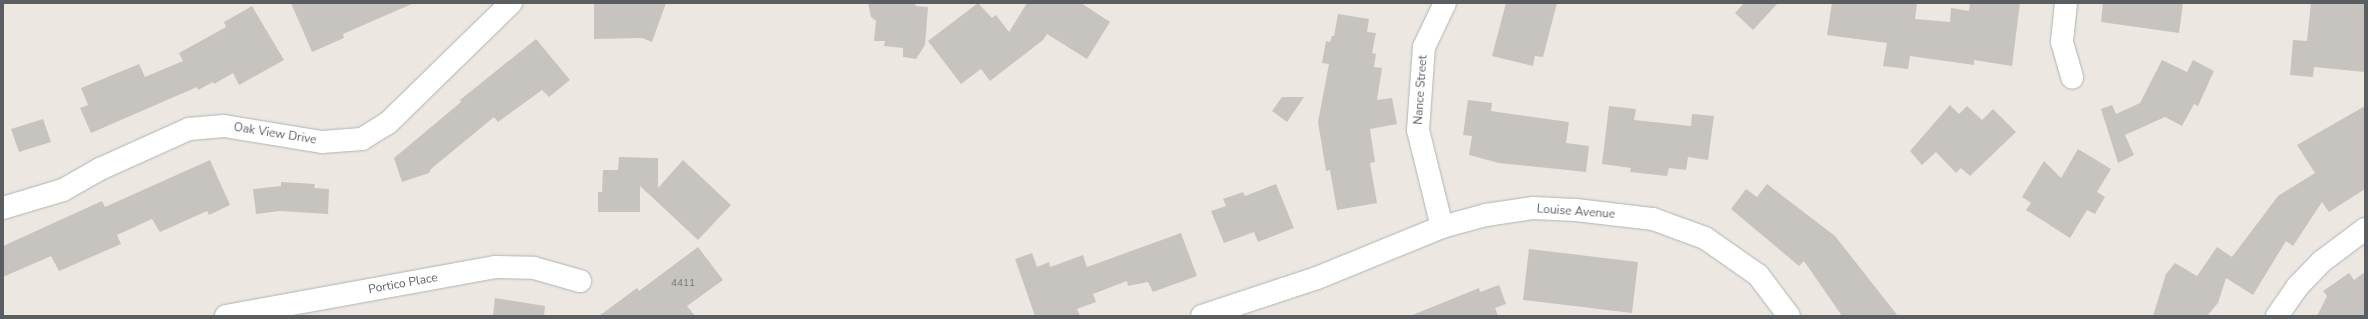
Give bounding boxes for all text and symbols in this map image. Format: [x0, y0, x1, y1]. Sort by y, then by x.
street label: Nance Street [1411, 55, 1431, 125]
street label: Oak View Drive [233, 120, 317, 148]
street label: Louise Avenue [1536, 202, 1616, 222]
street label: Portico Place [367, 271, 439, 297]
house number: 4411 [671, 278, 695, 290]

